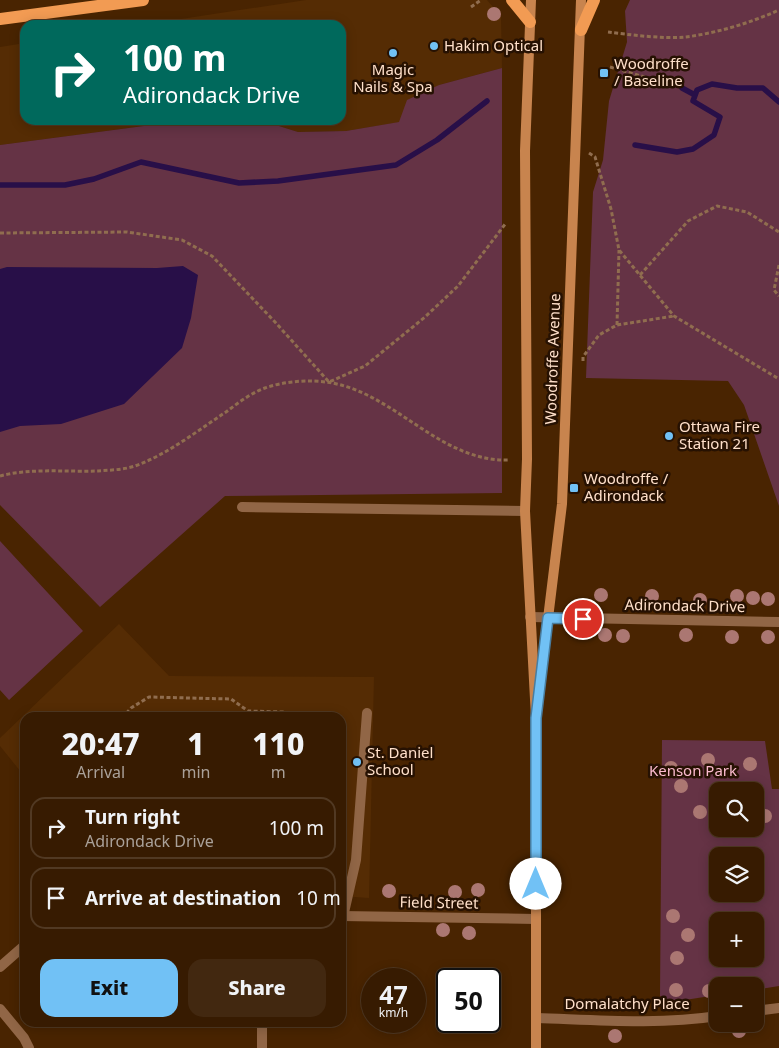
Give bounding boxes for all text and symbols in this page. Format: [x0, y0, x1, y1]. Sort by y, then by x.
text: 100 m [123, 34, 226, 81]
place label: Hakim Optical [444, 35, 543, 55]
icon: right [40, 40, 105, 105]
marker: Hakim Optical [428, 40, 440, 52]
marker: Magic Nails & Spa [387, 47, 399, 59]
place label: Woodroffe / Baseline [614, 53, 689, 90]
place label: Magic Nails & Spa [353, 59, 433, 96]
marker: Woodroffe / Baseline [598, 67, 610, 79]
text: Adirondack Drive [123, 79, 300, 109]
street label: Woodroffe Avenue [540, 293, 564, 425]
place label: Ottawa Fire Station 21 [679, 416, 760, 453]
marker: Ottawa Fire Station 21 [663, 430, 675, 442]
place label: Woodroffe / Adirondack [584, 468, 669, 505]
marker: Woodroffe / Adirondack [568, 482, 580, 494]
street label: Adirondack Drive [624, 594, 746, 616]
pin [562, 598, 604, 640]
icon: arrive [569, 605, 597, 633]
text: 20:47 [62, 723, 140, 764]
text: 1 [187, 723, 205, 764]
text: 110 [252, 723, 304, 764]
place label: St. Daniel School [367, 742, 433, 779]
marker: St. Daniel School [351, 756, 363, 768]
park label: Kenson Park [649, 760, 737, 780]
text: Arrival [76, 761, 125, 783]
text: min [181, 761, 210, 783]
text: m [271, 761, 286, 783]
map controls [709, 782, 764, 1032]
button: search [709, 782, 764, 837]
text: Turn right [85, 804, 180, 830]
icon: right [42, 814, 70, 842]
text: 100 m [269, 815, 324, 841]
text: Adirondack Drive [85, 830, 214, 852]
button: layers [709, 847, 764, 902]
position arrow [509, 857, 561, 909]
icon: arrive [42, 884, 70, 912]
text: Arrive at destination [85, 885, 281, 911]
text: 10 m [296, 885, 341, 911]
street label: Field Street [399, 891, 479, 913]
button: + [709, 912, 764, 967]
button: Exit [40, 959, 178, 1017]
button: Share [188, 959, 326, 1017]
speed limit sign: 50 [436, 968, 501, 1033]
text: 47 [379, 977, 408, 1011]
button: − [709, 977, 764, 1032]
street label: Domalatchy Place [564, 993, 690, 1013]
text: km/h [379, 1004, 408, 1021]

